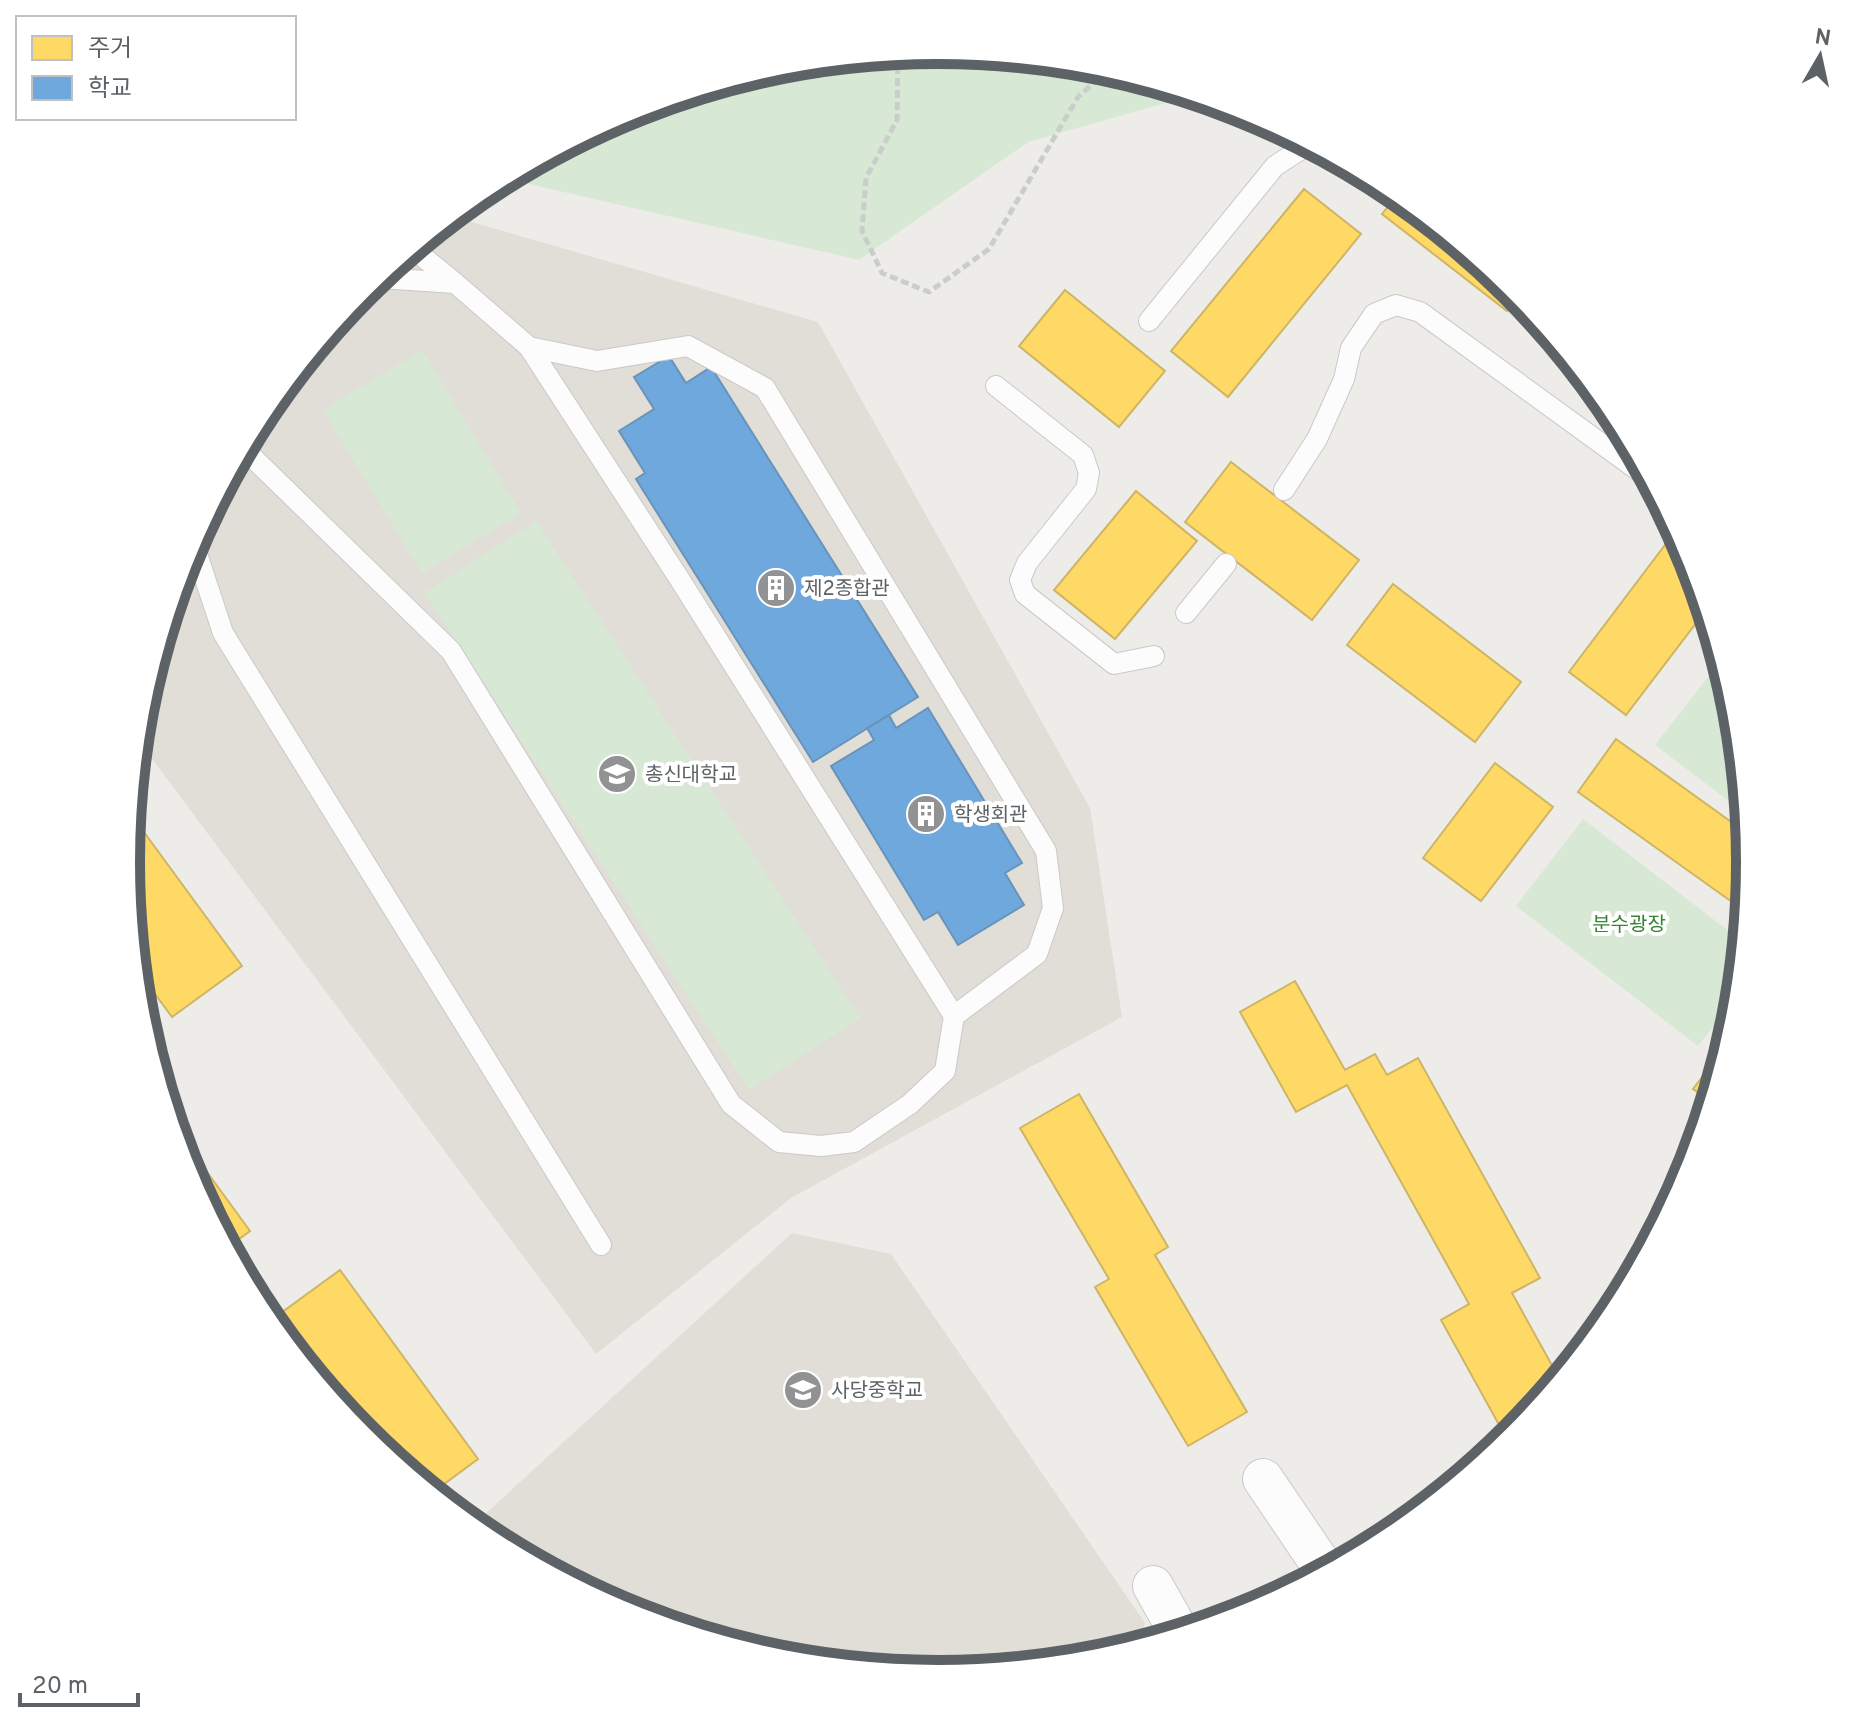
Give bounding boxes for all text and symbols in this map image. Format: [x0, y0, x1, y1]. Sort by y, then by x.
legend [16, 16, 296, 120]
north arrow [1780, 16, 1860, 96]
text: N [1813, 24, 1833, 53]
text: 주거 [88, 35, 132, 65]
text: 학교 [88, 75, 132, 105]
building icon: 제2종합관 [755, 567, 797, 609]
place label: 제2종합관 [804, 577, 890, 603]
school or university icon: 총신대학교 [596, 753, 638, 795]
place label: 총신대학교 [645, 763, 737, 789]
building icon: 학생회관 [905, 793, 947, 835]
place label: 학생회관 [954, 803, 1028, 829]
park label: 분수광장 [1592, 913, 1666, 939]
school or university icon: 사당중학교 [782, 1369, 824, 1411]
place label: 사당중학교 [831, 1379, 923, 1405]
scale bar [20, 1657, 138, 1707]
text: 20 m [32, 1672, 88, 1702]

